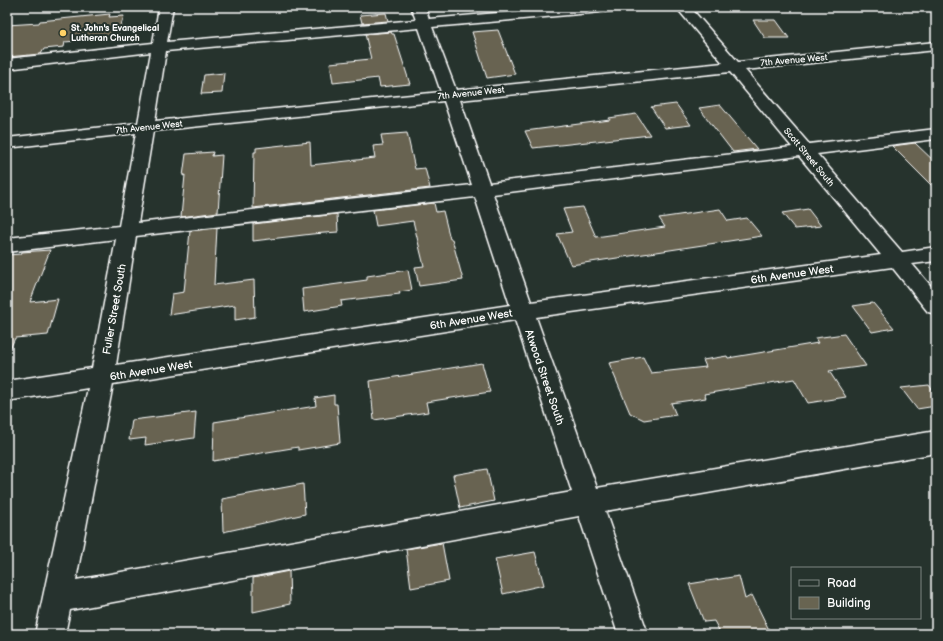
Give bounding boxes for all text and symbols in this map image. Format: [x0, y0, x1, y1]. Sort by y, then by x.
place label: St. John's Evangelical Lutheran Church [71, 23, 159, 44]
marker: St. John's Evangelical Lutheran Church [58, 28, 68, 38]
street label: 7th Avenue West [760, 52, 828, 69]
street label: 7th Avenue West [437, 84, 505, 102]
street label: 7th Avenue West [115, 118, 183, 136]
street label: Scott Street South [781, 126, 836, 189]
street label: 6th Avenue West [750, 262, 835, 287]
street label: Fuller Street South [100, 263, 129, 356]
street label: 6th Avenue West [429, 306, 514, 332]
street label: Atwood Street South [522, 328, 567, 427]
street label: 6th Avenue West [109, 357, 194, 383]
legend [791, 567, 921, 619]
text: Road [827, 576, 856, 591]
text: Building [827, 596, 871, 611]

